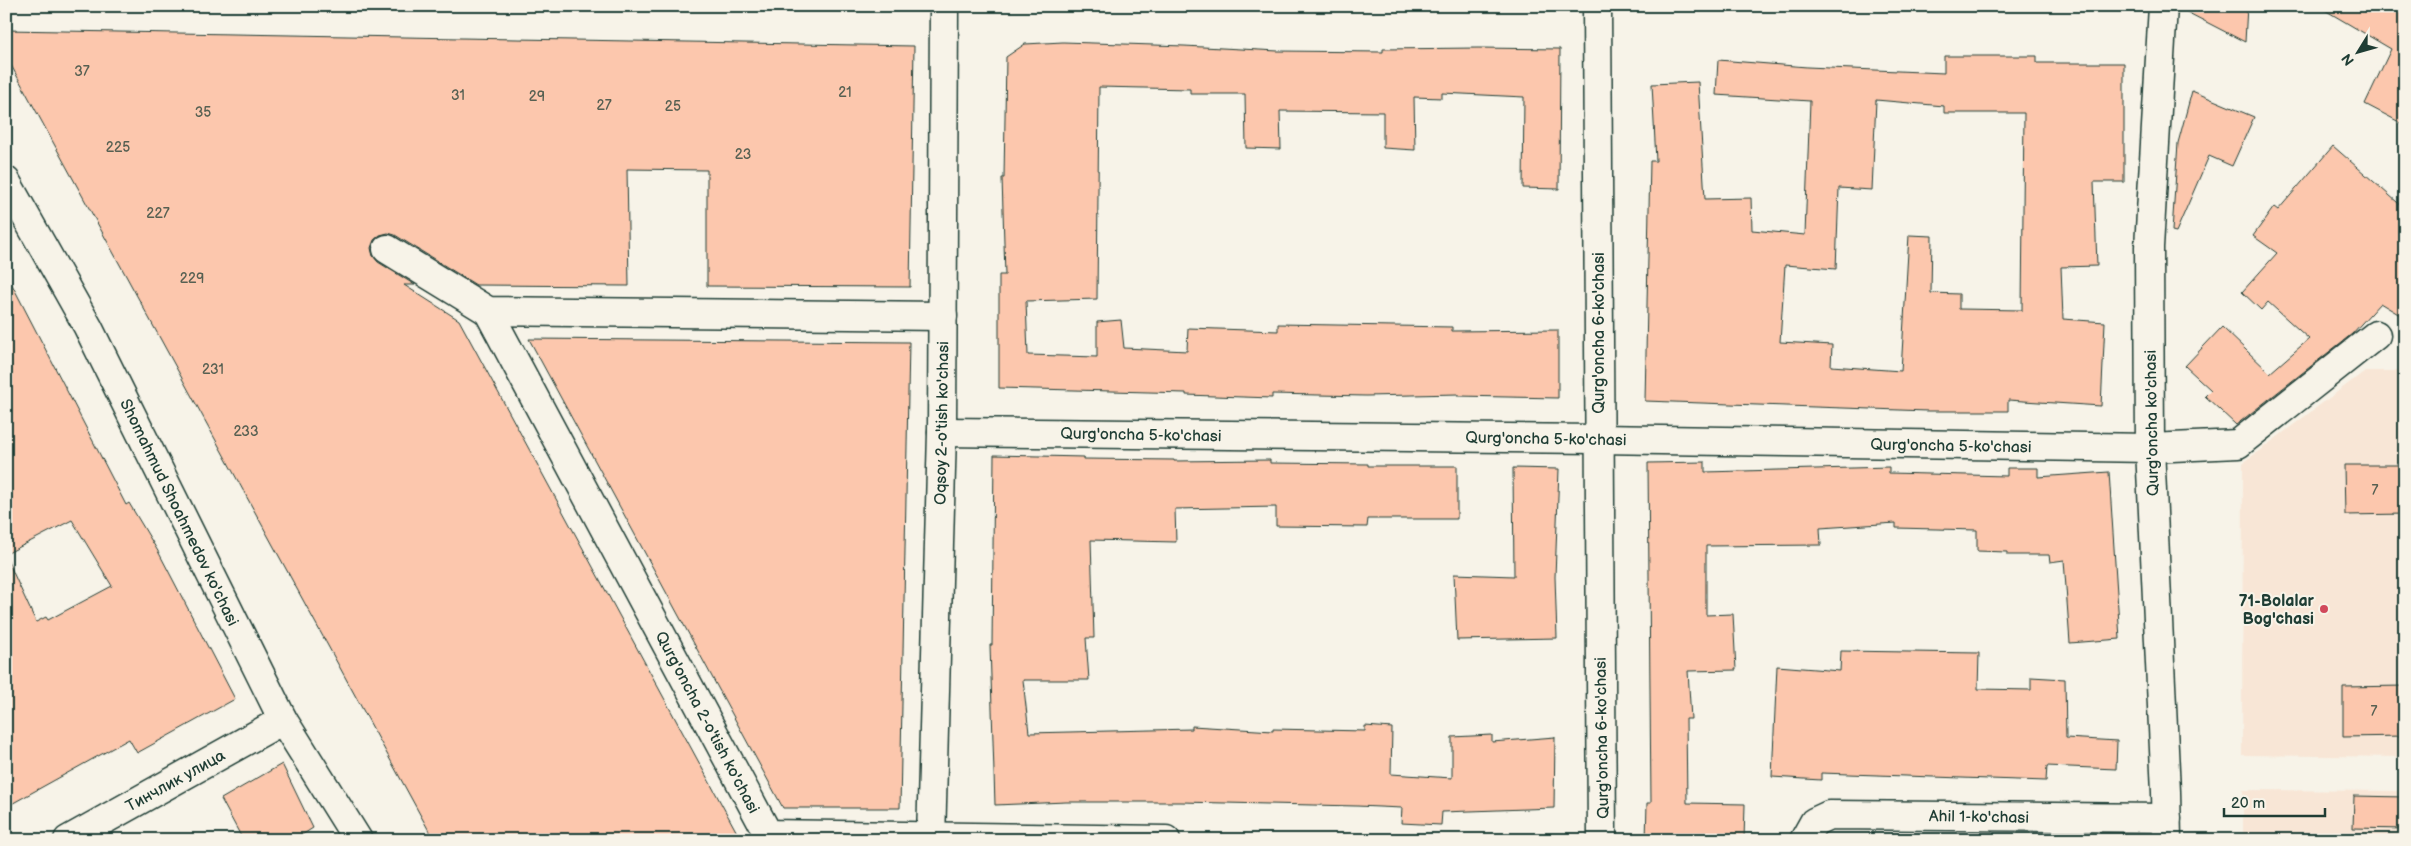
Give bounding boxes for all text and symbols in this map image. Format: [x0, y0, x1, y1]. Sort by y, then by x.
north arrow [2334, 28, 2384, 78]
text: N [2338, 50, 2358, 69]
house number: 37 [74, 63, 90, 80]
house number: 21 [838, 84, 852, 101]
house number: 31 [451, 87, 465, 104]
house number: 29 [529, 88, 545, 105]
house number: 27 [596, 97, 612, 114]
house number: 25 [665, 98, 681, 115]
house number: 35 [195, 104, 211, 121]
house number: 225 [106, 139, 130, 156]
house number: 23 [735, 146, 751, 163]
house number: 227 [146, 205, 170, 222]
street label: Qurg'oncha 6-ko'chasi [1590, 252, 1609, 414]
house number: 229 [180, 270, 204, 287]
street label: Oqsoy 2-o'tish ko'chasi [932, 341, 953, 505]
street label: Qurg'oncha ko'chasi [2142, 350, 2163, 496]
house number: 231 [202, 361, 224, 378]
street label: Shomahmud Shoahmedov ko'chasi [115, 396, 242, 629]
house number: 233 [233, 423, 259, 440]
street label: Qurg'oncha 5-ko'chasi [1060, 425, 1222, 446]
street label: Qurg'oncha 5-ko'chasi [1465, 429, 1627, 450]
street label: Qurg'oncha 5-ko'chasi [1870, 436, 2032, 457]
house number: 7 [2372, 482, 2379, 499]
place label: 71-Bolalar Bog'chasi [2239, 592, 2315, 629]
marker: 71-Bolalar Bog'chasi [2318, 603, 2330, 615]
street label: Qurg'oncha 2-o'tish ko'chasi [651, 628, 763, 817]
street label: Qurg'oncha 6-ko'chasi [1592, 657, 1613, 819]
house number: 7 [2371, 703, 2378, 720]
street label: Тинчлик улица [123, 746, 229, 816]
scale bar [2224, 786, 2325, 818]
text: 20 m [2231, 794, 2265, 813]
street label: Ahil 1-ko'chasi [1929, 807, 2029, 828]

